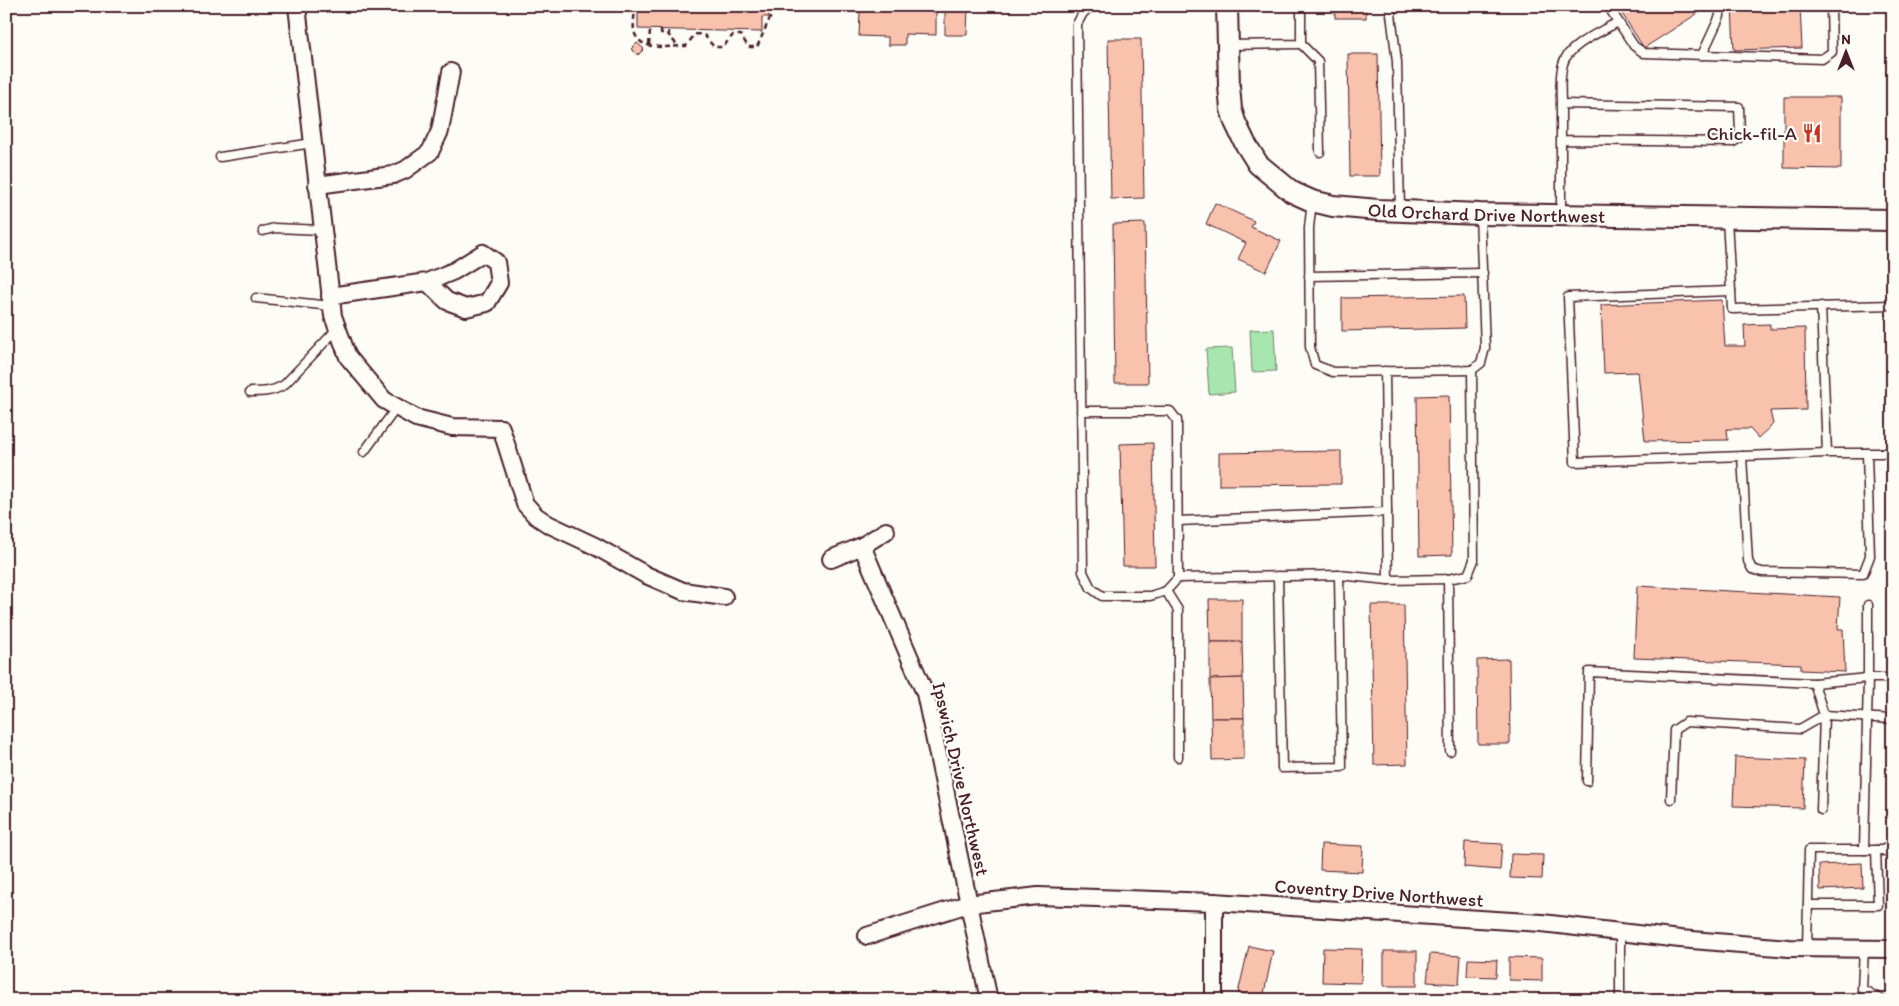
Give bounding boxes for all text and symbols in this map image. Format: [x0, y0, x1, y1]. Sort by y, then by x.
north arrow [1822, 28, 1872, 78]
text: N [1841, 31, 1851, 48]
place label: Chick-fil-A [1706, 122, 1797, 145]
restaurant icon: Chick-fil-A [1801, 122, 1823, 144]
street label: Old Orchard Drive Northwest [1367, 198, 1605, 227]
street label: Ipswich Drive Northwest [927, 680, 995, 878]
street label: Coventry Drive Northwest [1274, 874, 1484, 912]

